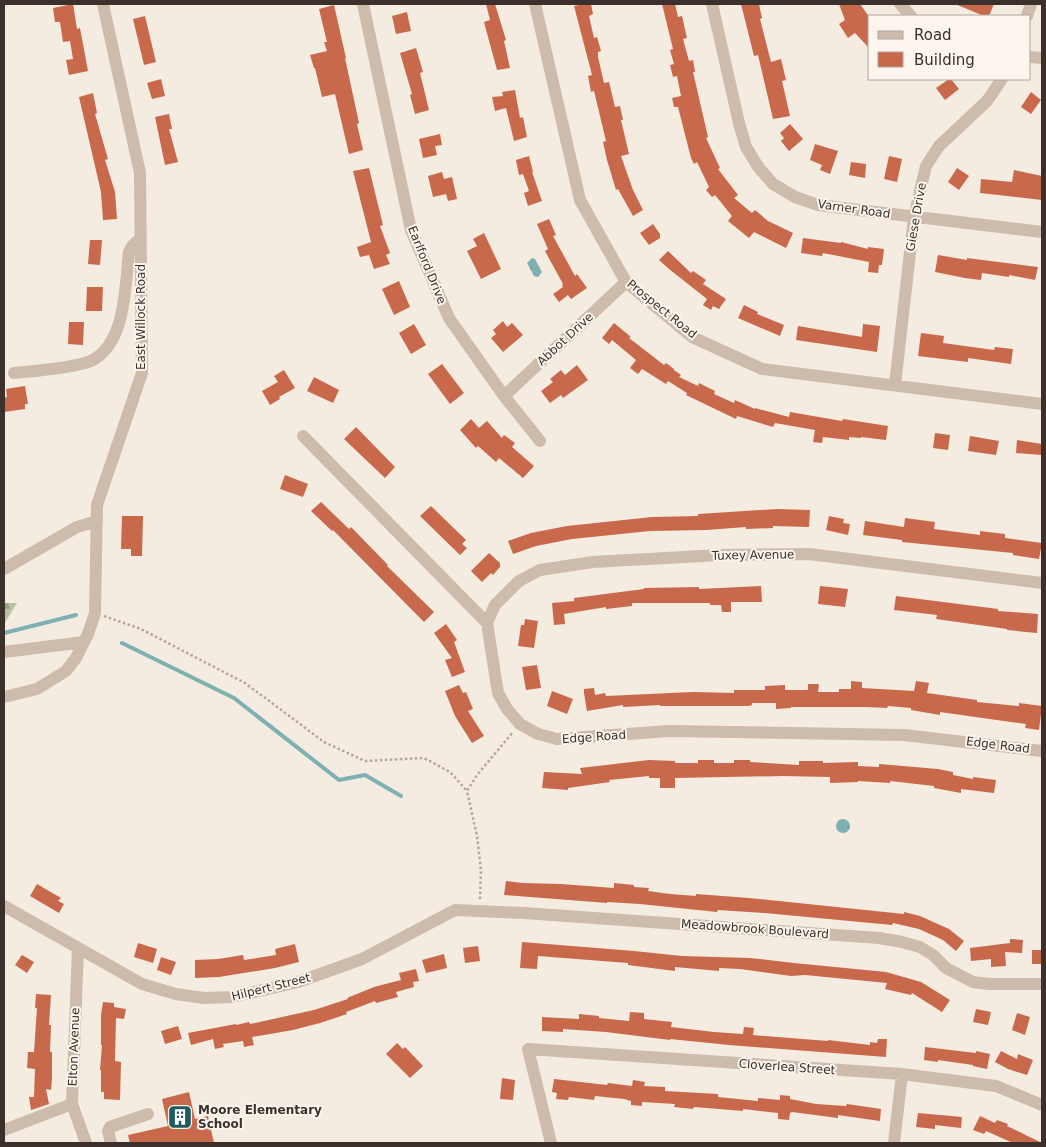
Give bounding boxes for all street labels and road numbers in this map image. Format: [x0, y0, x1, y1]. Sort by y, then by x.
street label: Giese Drive [903, 182, 929, 252]
street label: Varner Road [817, 197, 891, 221]
street label: Earlford Drive [405, 224, 449, 306]
street label: East Willock Road [134, 264, 148, 370]
street label: Prospect Road [624, 277, 700, 341]
street label: Abbot Drive [534, 310, 596, 368]
street label: Tuxey Avenue [711, 547, 794, 563]
street label: Edge Road [562, 728, 626, 746]
street label: Edge Road [965, 734, 1031, 756]
street label: Meadowbrook Boulevard [681, 917, 829, 941]
street label: Hilpert Street [230, 970, 312, 1004]
street label: Elton Avenue [66, 1007, 82, 1087]
street label: Cloverlea Street [738, 1057, 836, 1077]

